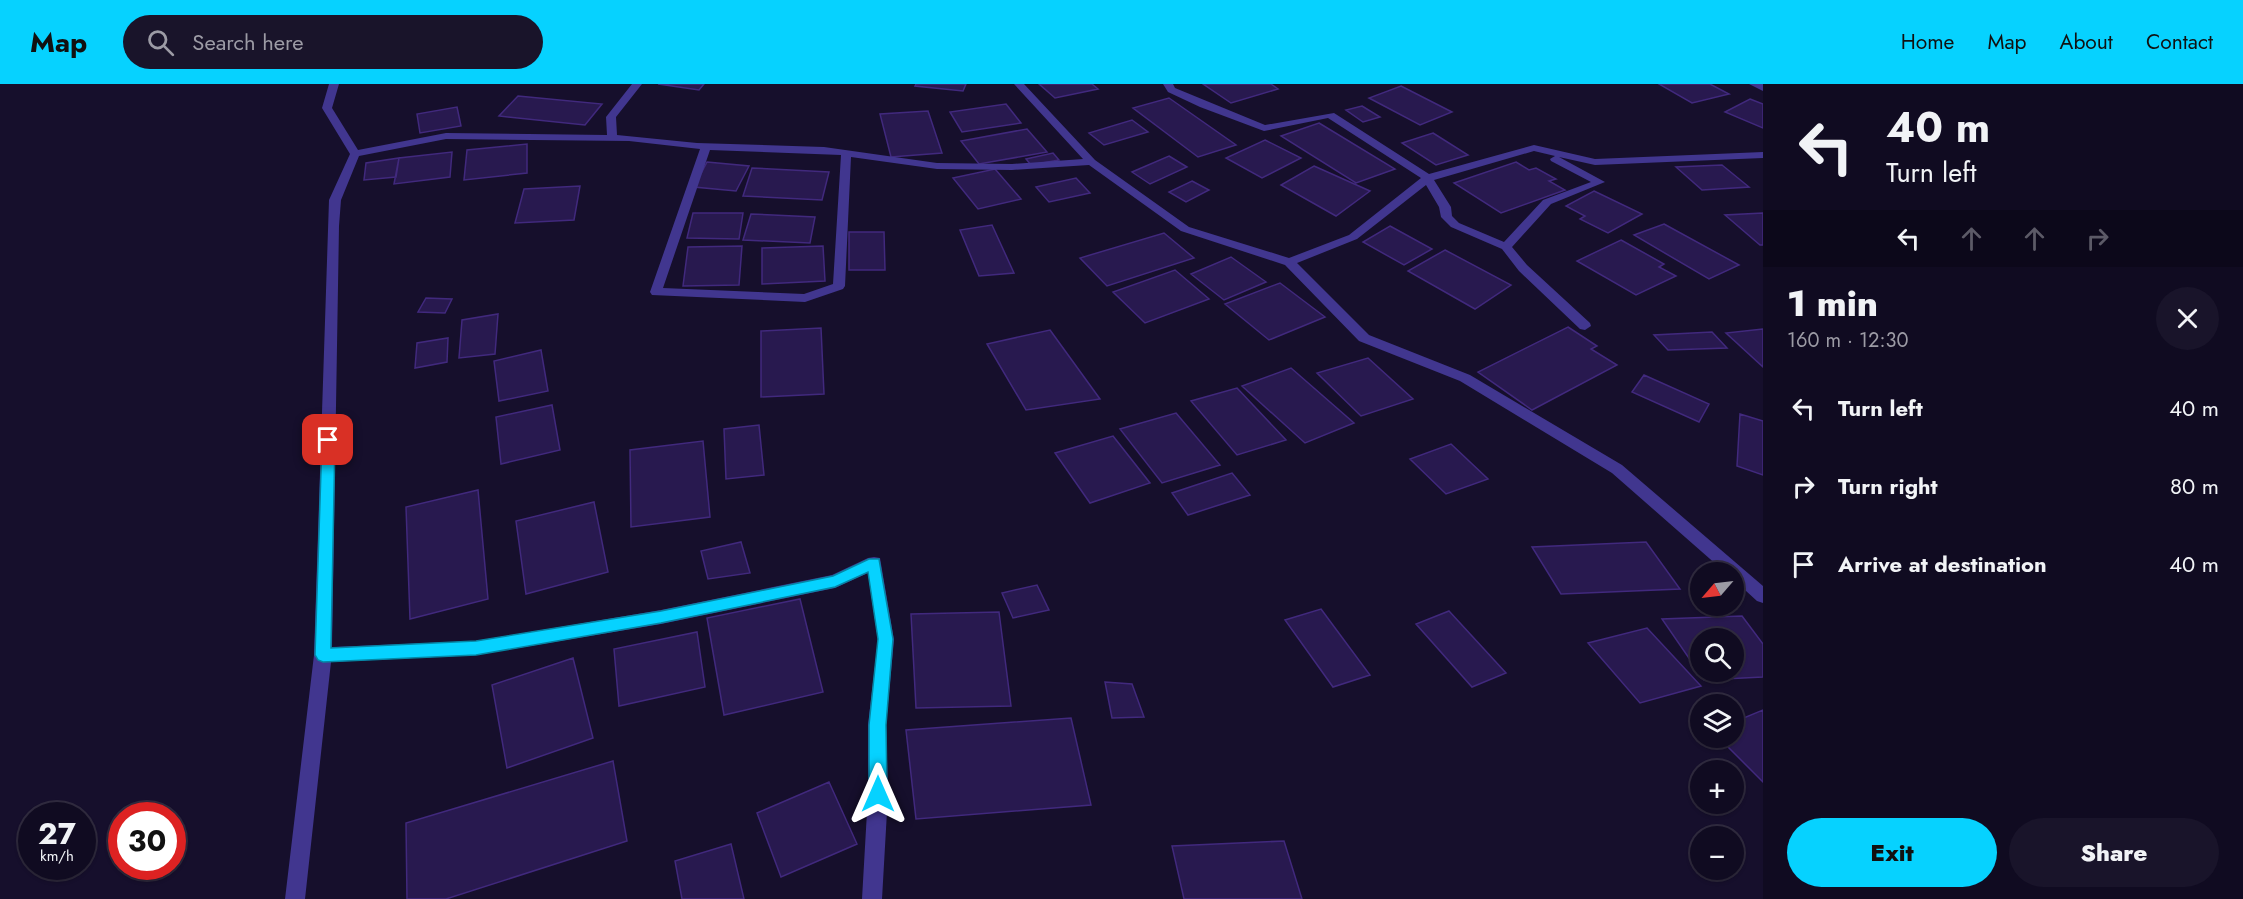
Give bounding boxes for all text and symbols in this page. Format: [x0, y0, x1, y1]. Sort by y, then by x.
search box [123, 15, 543, 69]
text: Map [30, 22, 87, 63]
icon: search [144, 26, 177, 59]
text: Search here [192, 26, 304, 58]
text: Home [1901, 27, 1954, 57]
text: Map [1987, 27, 2027, 57]
text: About [2060, 27, 2113, 57]
text: Contact [2146, 27, 2213, 57]
text: 40 m [1886, 97, 1990, 158]
icon: left [1787, 108, 1865, 186]
text: Turn left [1886, 153, 1976, 192]
icon: left [1892, 222, 1925, 255]
icon: ahead [1955, 222, 1988, 255]
icon: ahead [2018, 222, 2051, 255]
icon: right [2081, 222, 2114, 255]
text: 1 min [1787, 277, 1878, 329]
button: close [2156, 287, 2219, 350]
text: 160 m · 12:30 [1787, 326, 1908, 355]
icon: left [1787, 392, 1820, 425]
text: Turn left [1838, 392, 1923, 424]
text: 40 m [2169, 392, 2219, 424]
pin [302, 414, 353, 465]
icon: arrive [311, 423, 344, 456]
icon: right [1787, 470, 1820, 503]
text: Turn right [1838, 470, 1938, 502]
text: 80 m [2170, 470, 2219, 502]
icon: arrive [1787, 548, 1820, 581]
text: Arrive at destination [1838, 548, 2047, 580]
text: 40 m [2169, 548, 2219, 580]
north arrow [1690, 562, 1744, 616]
map controls [1690, 562, 1744, 880]
button: search [1690, 628, 1744, 682]
button: layers [1690, 694, 1744, 748]
button: + [1690, 760, 1744, 814]
position arrow [846, 762, 910, 826]
speed limit sign: 30 [108, 802, 186, 880]
text: 27 [38, 812, 76, 855]
button: Exit [1787, 818, 1997, 887]
button: Share [2009, 818, 2219, 887]
button: − [1690, 826, 1744, 880]
text: km/h [40, 845, 74, 867]

